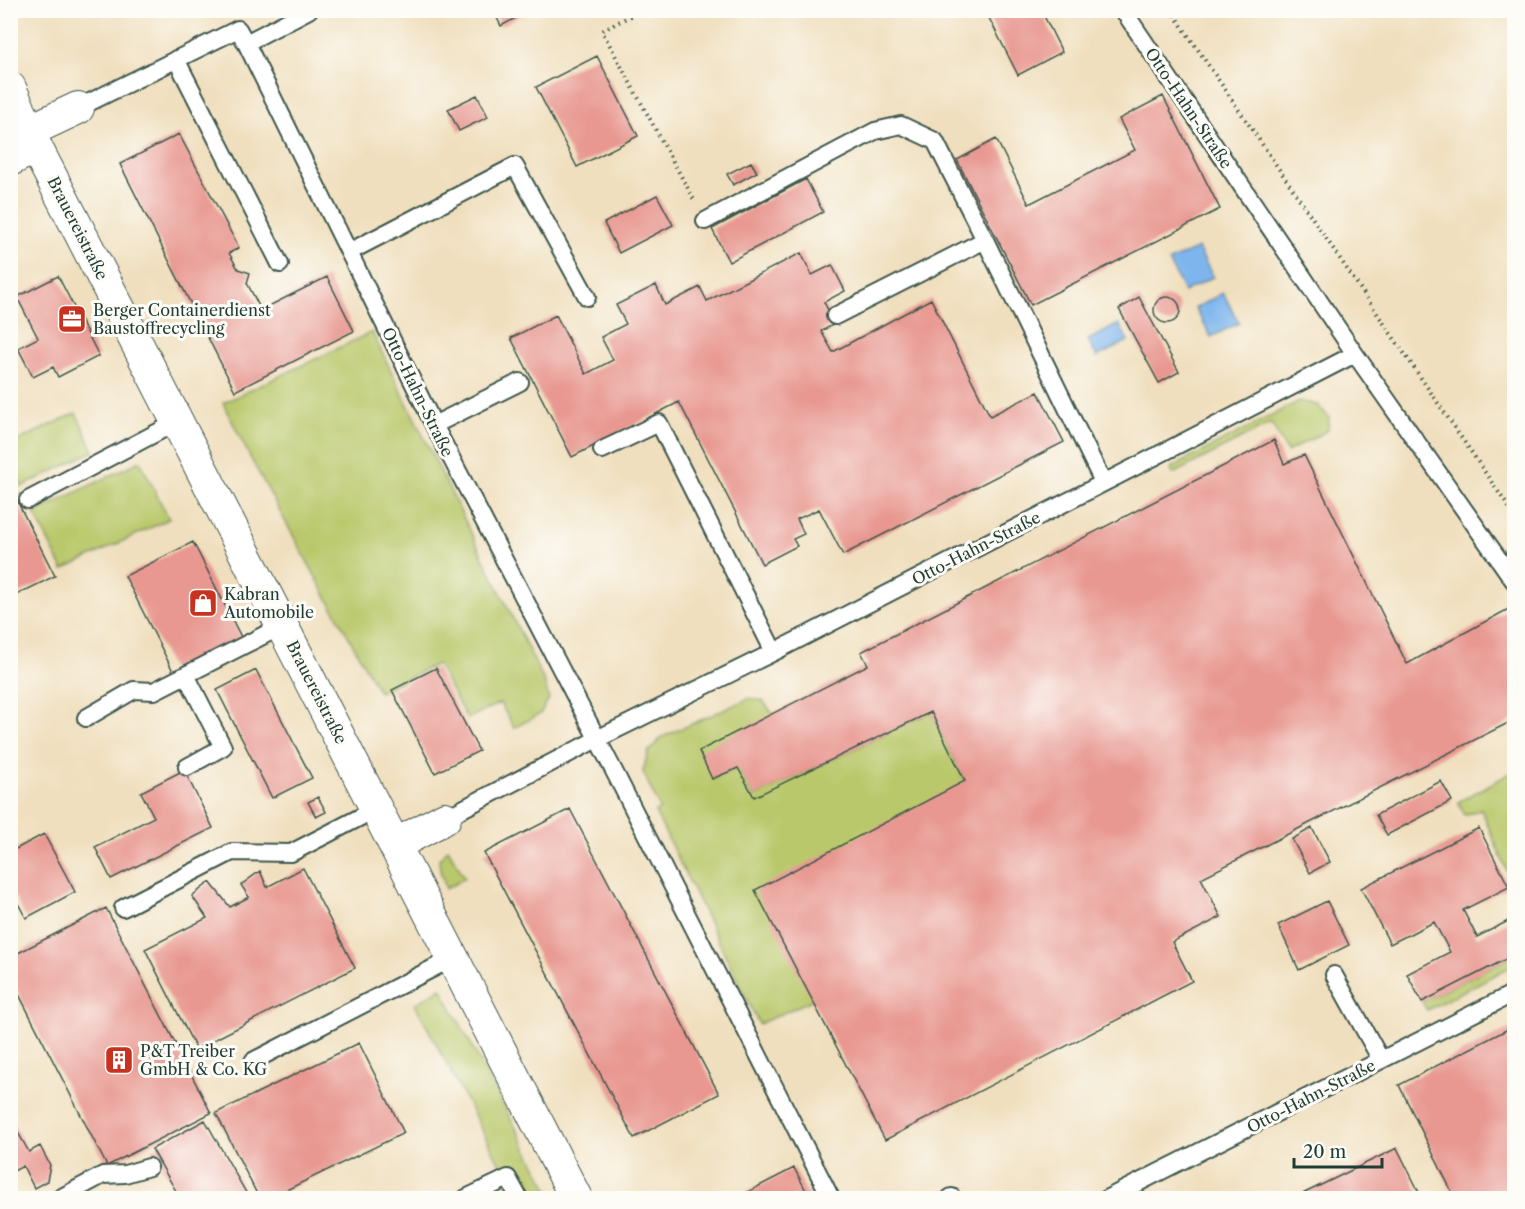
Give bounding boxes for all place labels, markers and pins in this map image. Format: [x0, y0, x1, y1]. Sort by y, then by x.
place label: Berger Containerdienst Baustoffrecycling [93, 300, 271, 338]
office icon: Berger Containerdienst Baustoffrecycling [56, 303, 88, 335]
place label: Kabran Automobile [223, 584, 314, 622]
shop icon: Kabran Automobile [187, 587, 219, 619]
place label: P&T Treiber GmbH & Co. KG [140, 1041, 267, 1079]
building icon: P&T Treiber GmbH & Co. KG [103, 1044, 135, 1076]

